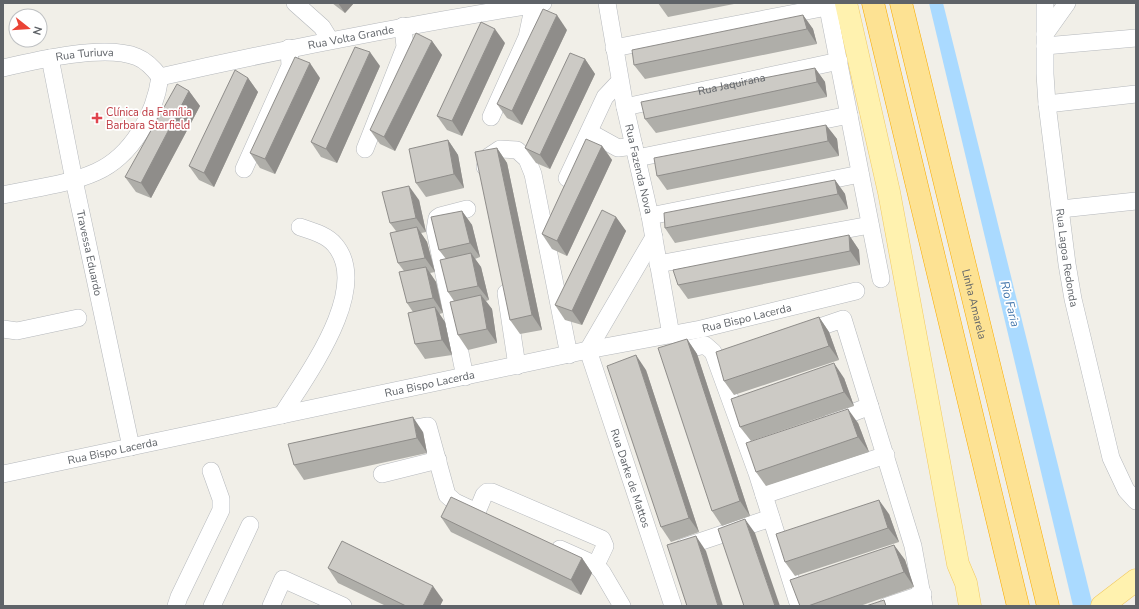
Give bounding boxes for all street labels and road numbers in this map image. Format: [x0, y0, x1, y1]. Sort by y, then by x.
street label: Rua Volta Grande [307, 22, 395, 53]
street label: Rua Turiuva [54, 45, 114, 64]
street label: Rua Jaquirana [696, 70, 767, 99]
street label: Rua Fazenda Nova [622, 123, 657, 215]
street label: Rua Lagoa Redonda [1053, 207, 1082, 309]
street label: Travessa Eduardo [73, 209, 106, 297]
street label: Linha Amarela [959, 267, 990, 341]
street label: Rua Bispo Lacerda [700, 300, 793, 336]
street label: Rua Bispo Lacerda [383, 367, 476, 400]
street label: Rua Darke de Mattos [607, 427, 654, 530]
street label: Rua Bispo Lacerda [66, 434, 159, 468]

